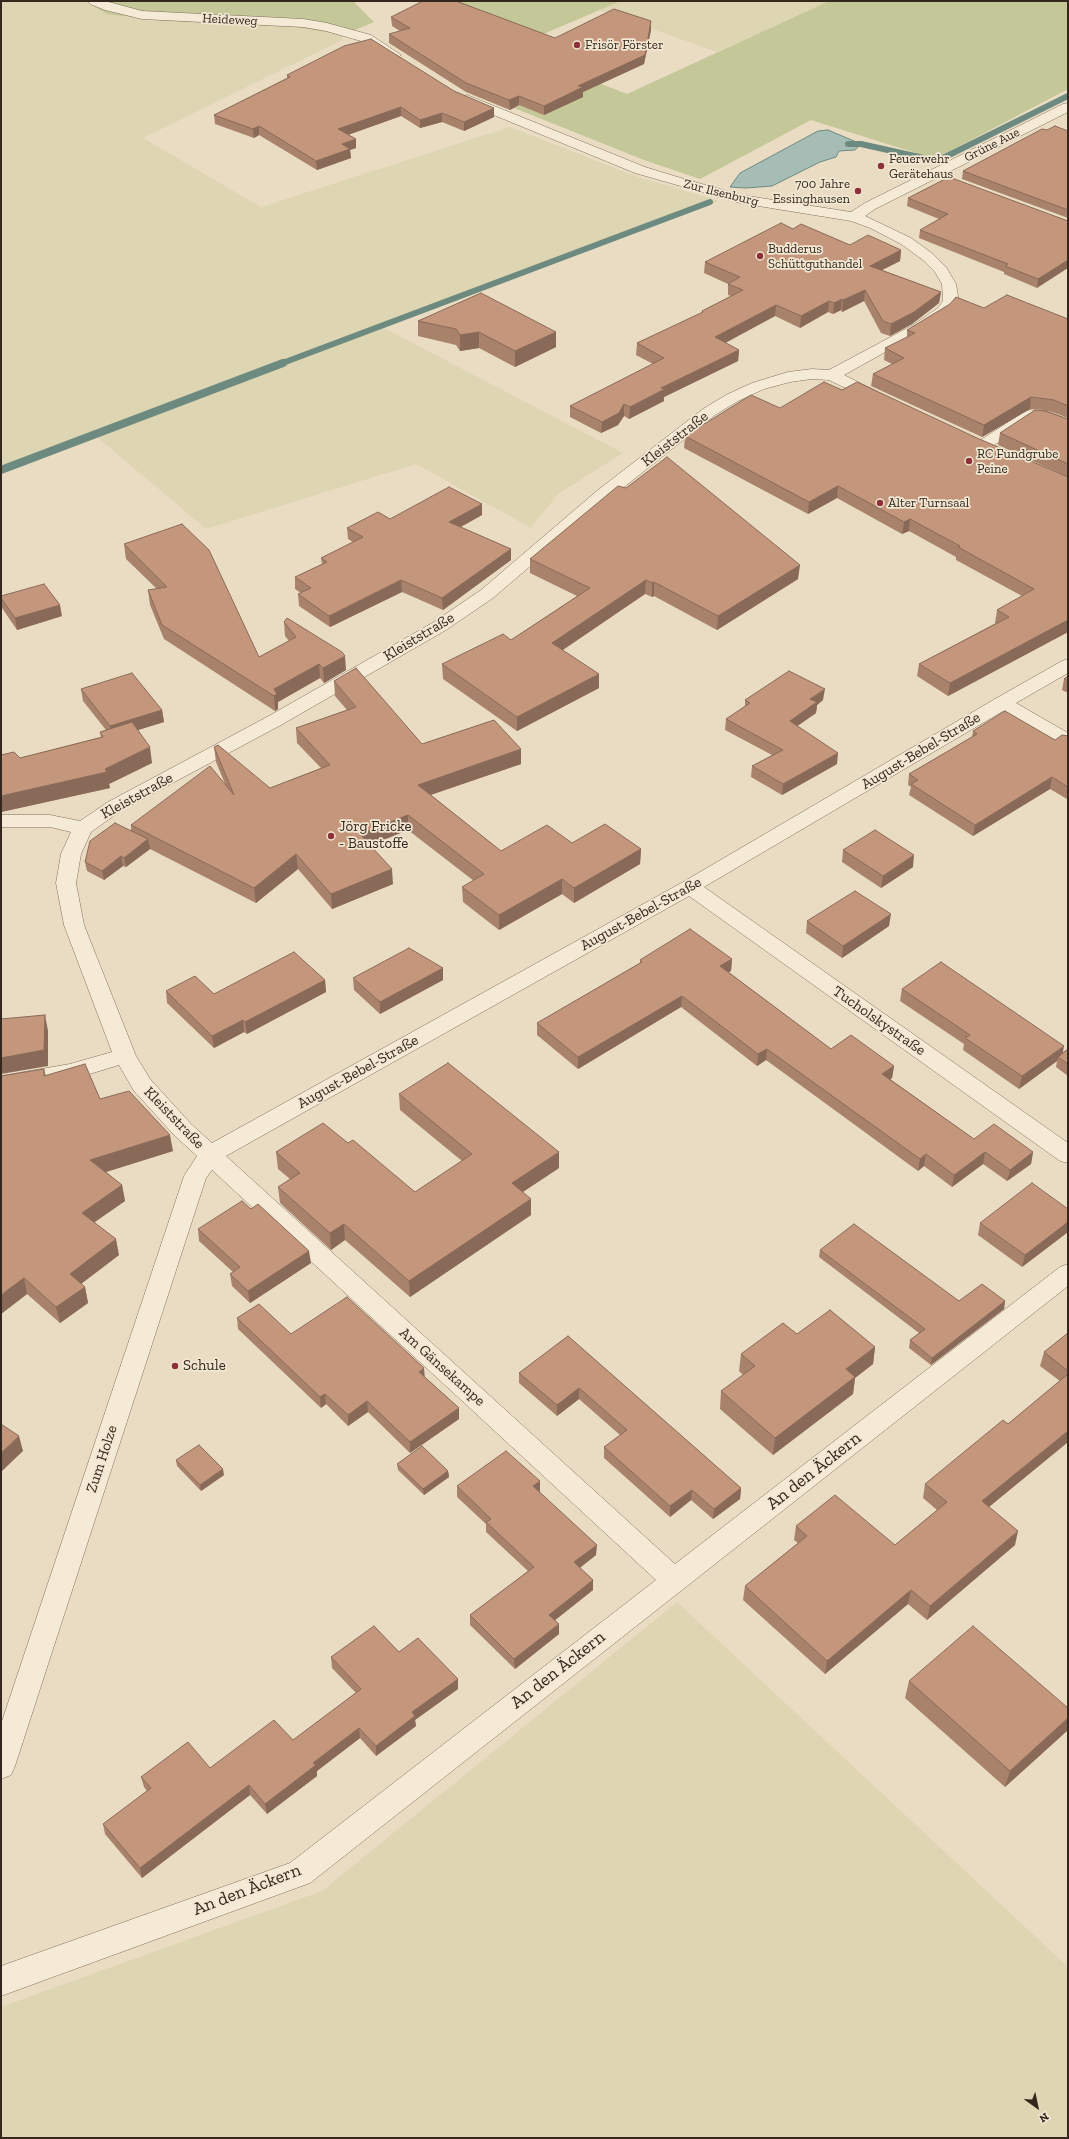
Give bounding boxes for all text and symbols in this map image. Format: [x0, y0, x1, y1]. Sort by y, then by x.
street label: Heideweg [202, 11, 258, 29]
place label: Frisör Förster [585, 37, 663, 53]
marker: Frisör Förster [572, 40, 582, 50]
street label: Grüne Aue [962, 124, 1022, 166]
place label: Feuerwehr Gerätehaus [889, 151, 953, 182]
marker: Feuerwehr Gerätehaus [876, 161, 886, 171]
street label: Zur Ilsenburg [682, 176, 760, 210]
place label: 700 Jahre Essinghausen [773, 176, 850, 207]
marker: 700 Jahre Essinghausen [853, 186, 863, 196]
place label: Budderus Schüttguthandel [768, 241, 862, 272]
marker: Budderus Schüttguthandel [755, 251, 765, 261]
street label: Kleiststraße [638, 407, 712, 471]
place label: RC Fundgrube Peine [977, 446, 1058, 477]
marker: RC Fundgrube Peine [964, 456, 974, 466]
place label: Alter Turnsaal [888, 495, 969, 511]
marker: Alter Turnsaal [875, 498, 885, 508]
street label: Kleiststraße [380, 609, 458, 665]
street label: August-Bebel-Straße [858, 708, 984, 794]
street label: Kleiststraße [98, 769, 176, 823]
place label: Jörg Fricke - Baustoffe [339, 818, 411, 853]
marker: Jörg Fricke - Baustoffe [326, 831, 336, 841]
street label: August-Bebel-Straße [577, 873, 705, 955]
street label: Tucholskystraße [829, 982, 929, 1060]
street label: August-Bebel-Straße [294, 1031, 422, 1113]
street label: Kleiststraße [140, 1083, 208, 1153]
street label: Am Gänsekampe [395, 1324, 489, 1410]
place label: Schule [183, 1357, 226, 1375]
marker: Schule [170, 1361, 180, 1371]
street label: Zum Holze [83, 1423, 121, 1495]
street label: An den Äckern [762, 1427, 866, 1515]
street label: An den Äckern [506, 1626, 610, 1714]
street label: An den Äckern [190, 1860, 304, 1920]
north arrow [1017, 2087, 1057, 2127]
text: N [1037, 2110, 1051, 2125]

